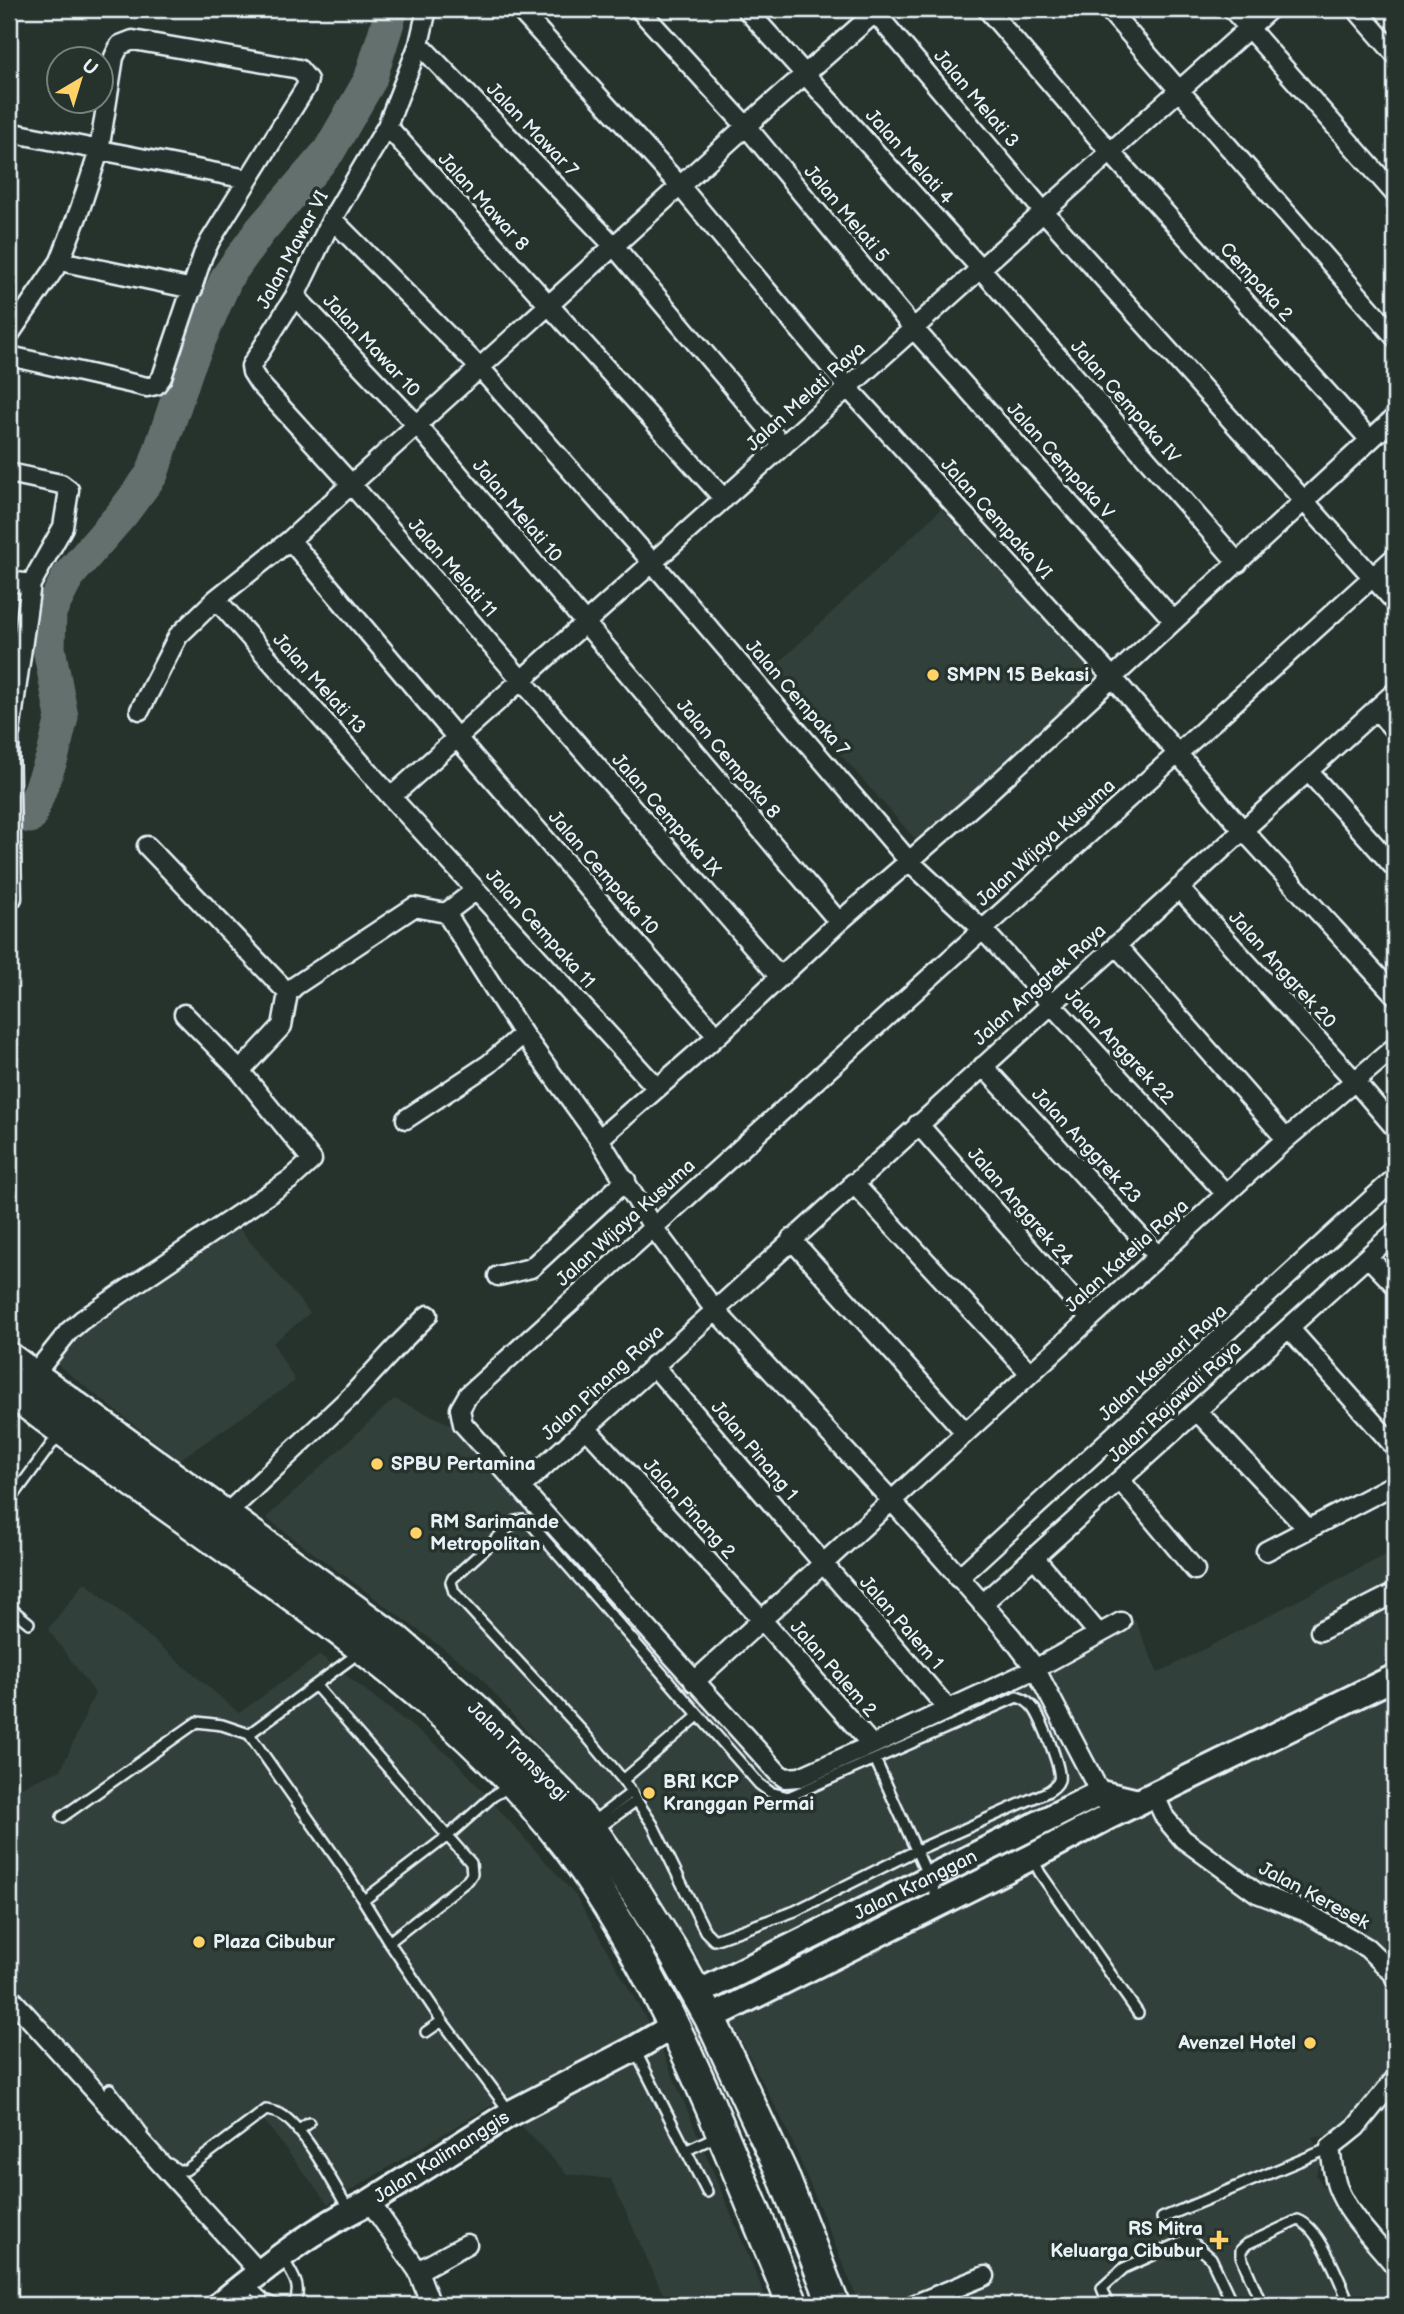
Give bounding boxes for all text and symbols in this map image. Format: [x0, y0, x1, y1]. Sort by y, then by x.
street label: Jalan Melati 3 [928, 45, 1024, 153]
north arrow [46, 46, 116, 116]
text: U [77, 55, 102, 81]
street label: Jalan Mawar 7 [481, 78, 583, 182]
street label: Jalan Melati 4 [860, 105, 958, 210]
street label: Jalan Mawar 8 [433, 148, 533, 256]
street label: Jalan Melati 5 [799, 161, 893, 267]
street label: Jalan Mawar VI [252, 187, 334, 313]
street label: Cempaka 2 [1215, 238, 1298, 327]
street label: Jalan Mawar 10 [318, 290, 424, 402]
street label: Jalan Cempaka IV [1065, 336, 1185, 469]
street label: Jalan Melati Raya [742, 338, 870, 456]
street label: Jalan Cempaka V [1001, 398, 1119, 524]
street label: Jalan Cempaka VI [936, 454, 1057, 584]
street label: Jalan Melati 10 [467, 455, 567, 567]
street label: Jalan Melati 11 [403, 514, 501, 622]
street label: Jalan Melati 13 [268, 629, 370, 739]
street label: Jalan Cempaka 7 [740, 635, 854, 762]
place label: SMPN 15 Bekasi [947, 664, 1089, 687]
marker: SMPN 15 Bekasi [925, 667, 941, 683]
street label: Jalan Cempaka 8 [671, 694, 785, 824]
street label: Jalan Cempaka IX [607, 749, 726, 881]
street label: Jalan Wijaya Kusuma [972, 774, 1120, 912]
street label: Jalan Cempaka 10 [543, 806, 663, 940]
street label: Jalan Cempaka 11 [480, 865, 600, 993]
street label: Jalan Anggrek 20 [1223, 907, 1341, 1033]
street label: Jalan Anggrek Raya [969, 919, 1111, 1051]
street label: Jalan Anggrek 22 [1059, 984, 1179, 1110]
street label: Jalan Anggrek 23 [1026, 1083, 1146, 1209]
street label: Jalan Anggrek 24 [962, 1143, 1078, 1271]
street label: Jalan Wijaya Kusuma [552, 1154, 700, 1292]
street label: Jalan Katelia Raya [1061, 1195, 1193, 1317]
street label: Jalan Kasuari Raya [1094, 1300, 1232, 1426]
street label: Jalan Pinang Raya [537, 1320, 669, 1446]
street label: Jalan Rajawali Raya [1104, 1336, 1246, 1468]
street label: Jalan Pinang 1 [706, 1396, 802, 1506]
place label: SPBU Pertamina [391, 1453, 536, 1476]
street label: Jalan Pinang 2 [638, 1454, 741, 1564]
marker: SPBU Pertamina [369, 1456, 385, 1472]
place label: RM Sarimande Metropolitan [430, 1511, 559, 1556]
marker: RM Sarimande Metropolitan [408, 1525, 424, 1541]
street label: Jalan Palem 1 [854, 1571, 948, 1675]
street label: Jalan Palem 2 [785, 1616, 882, 1723]
street label: Jalan Transyogi [463, 1697, 573, 1806]
place label: BRI KCP Kranggan Permai [663, 1771, 814, 1816]
marker: BRI KCP Kranggan Permai [641, 1785, 657, 1801]
street label: Jalan Kranggan [850, 1845, 981, 1925]
street label: Jalan Keresek [1255, 1857, 1374, 1935]
place label: Plaza Cibubur [213, 1931, 335, 1954]
marker: Plaza Cibubur [191, 1934, 207, 1950]
place label: Avenzel Hotel [1177, 2032, 1296, 2055]
marker: Avenzel Hotel [1302, 2035, 1318, 2051]
street label: Jalan Kalimanggis [370, 2106, 514, 2208]
place label: RS Mitra Keluarga Cibubur [1050, 2218, 1203, 2263]
marker: RS Mitra Keluarga Cibubur [1209, 2230, 1229, 2250]

